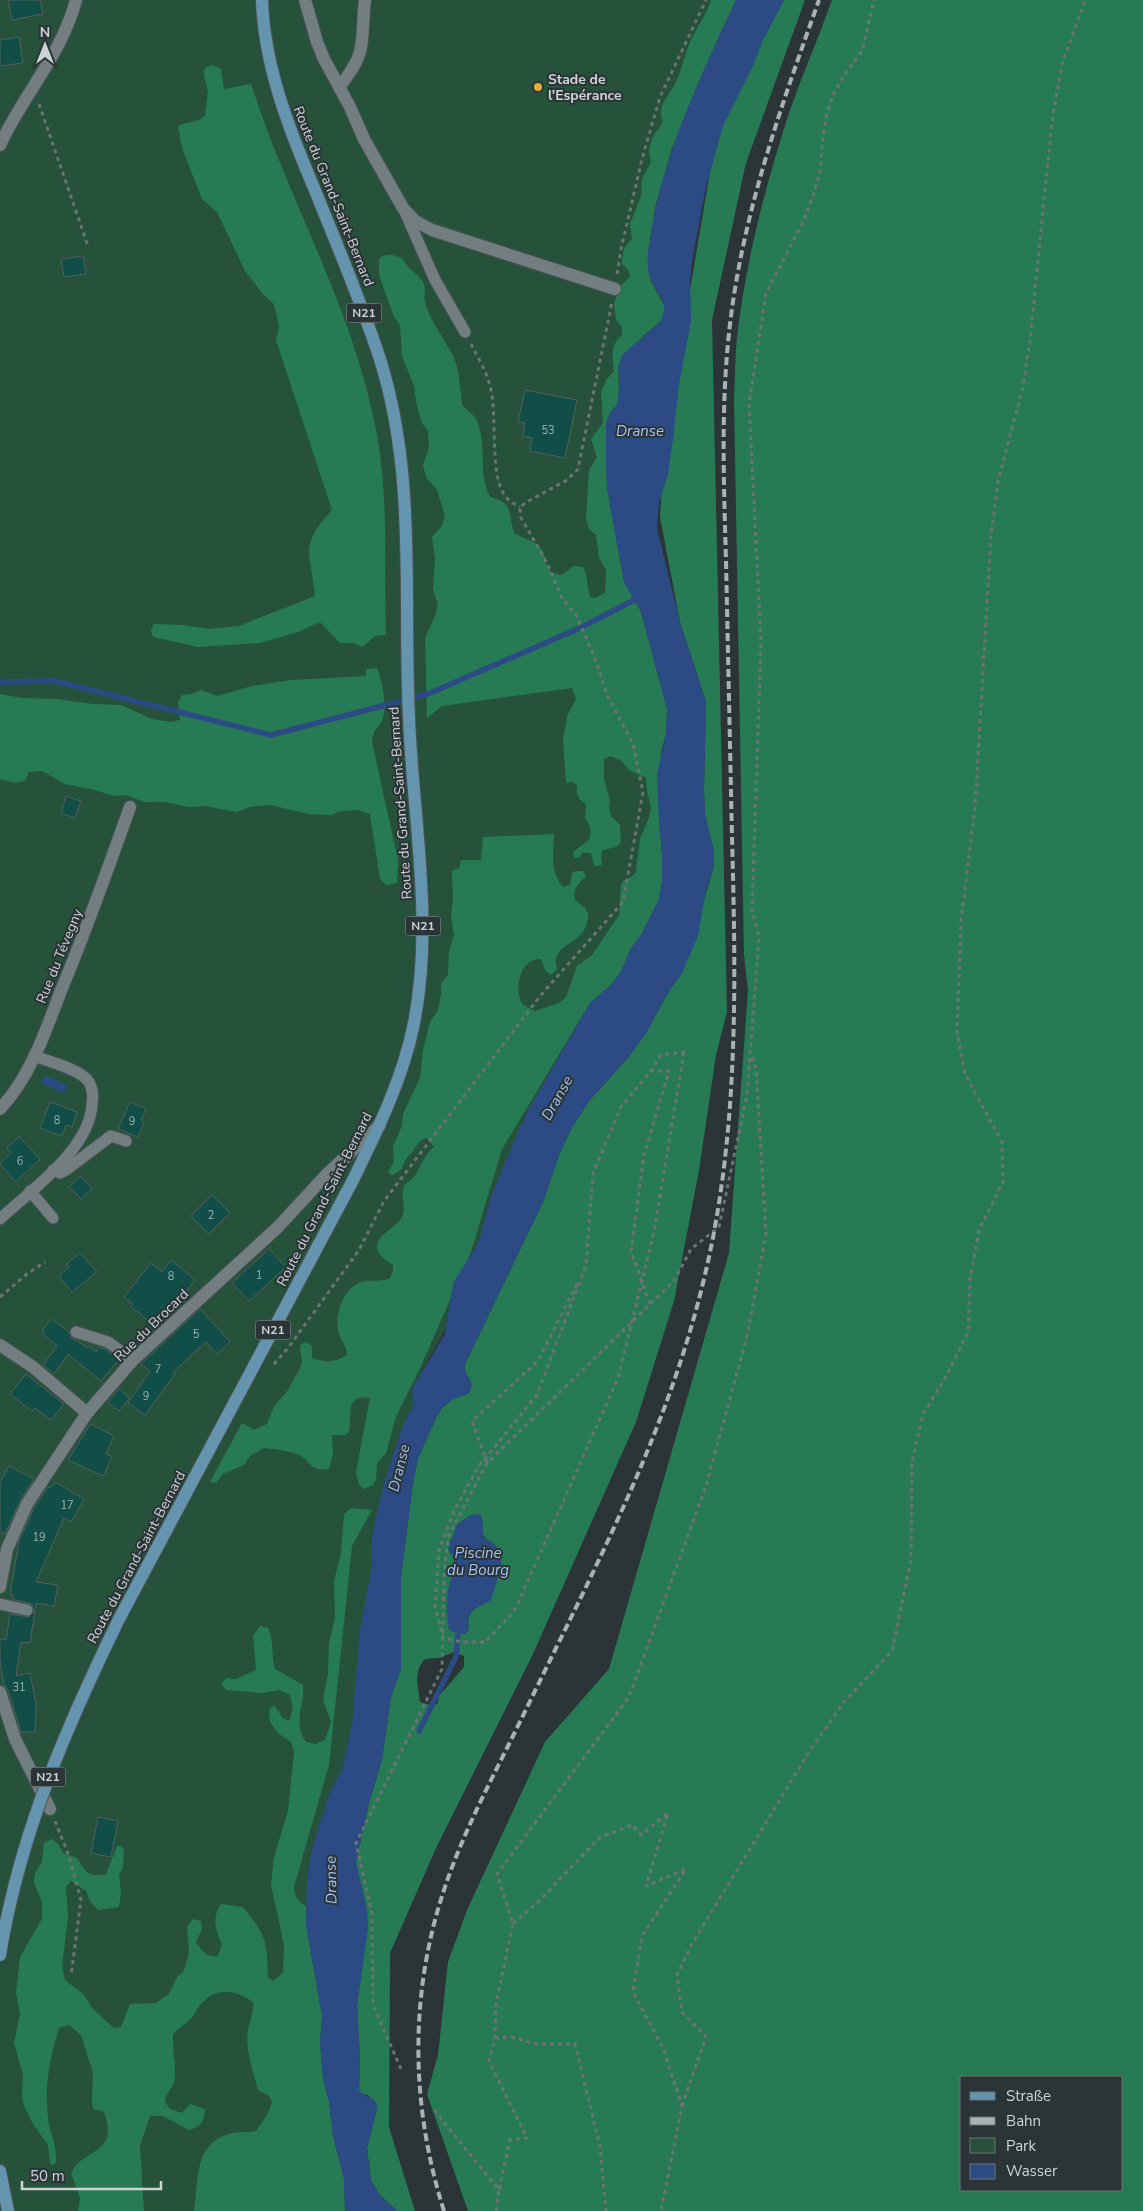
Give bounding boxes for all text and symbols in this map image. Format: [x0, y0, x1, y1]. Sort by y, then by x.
north arrow [20, 20, 70, 70]
text: N [40, 23, 50, 42]
place label: Stade de l'Espérance [548, 70, 622, 105]
marker: Stade de l'Espérance [532, 81, 544, 93]
street label: Route du Grand-Saint-Bernard [289, 103, 378, 289]
road number: N21 [346, 304, 382, 322]
water label: Dranse [616, 421, 664, 441]
house number: 53 [541, 423, 555, 438]
street label: Route du Grand-Saint-Bernard [384, 706, 417, 900]
street label: Rue du Tévegny [32, 905, 87, 1006]
road number: N21 [406, 916, 440, 936]
water label: Dranse [537, 1072, 577, 1124]
street label: Route du Grand-Saint-Bernard [272, 1109, 377, 1289]
house number: 8 [54, 1113, 61, 1128]
house number: 9 [129, 1114, 135, 1129]
house number: 6 [17, 1154, 24, 1169]
house number: 2 [208, 1208, 214, 1223]
house number: 1 [256, 1268, 262, 1283]
house number: 8 [168, 1269, 175, 1284]
street label: Rue du Brocard [110, 1285, 193, 1366]
road number: N21 [256, 1320, 290, 1340]
house number: 5 [193, 1327, 200, 1342]
house number: 7 [155, 1362, 161, 1377]
house number: 9 [143, 1389, 149, 1404]
water label: Dranse [383, 1442, 415, 1494]
street label: Route du Grand-Saint-Bernard [83, 1468, 190, 1647]
house number: 17 [60, 1498, 74, 1513]
house number: 19 [32, 1530, 46, 1545]
water label: Piscine du Bourg [447, 1543, 509, 1580]
house number: 31 [12, 1680, 26, 1695]
road number: N21 [30, 1768, 66, 1786]
water label: Dranse [321, 1856, 341, 1904]
legend [960, 2076, 1123, 2191]
text: Straße [1006, 2086, 1051, 2106]
text: Bahn [1006, 2111, 1041, 2131]
text: Park [1006, 2136, 1036, 2156]
scale bar [22, 2158, 161, 2190]
text: Wasser [1006, 2161, 1058, 2181]
text: 50 m [30, 2166, 65, 2186]

